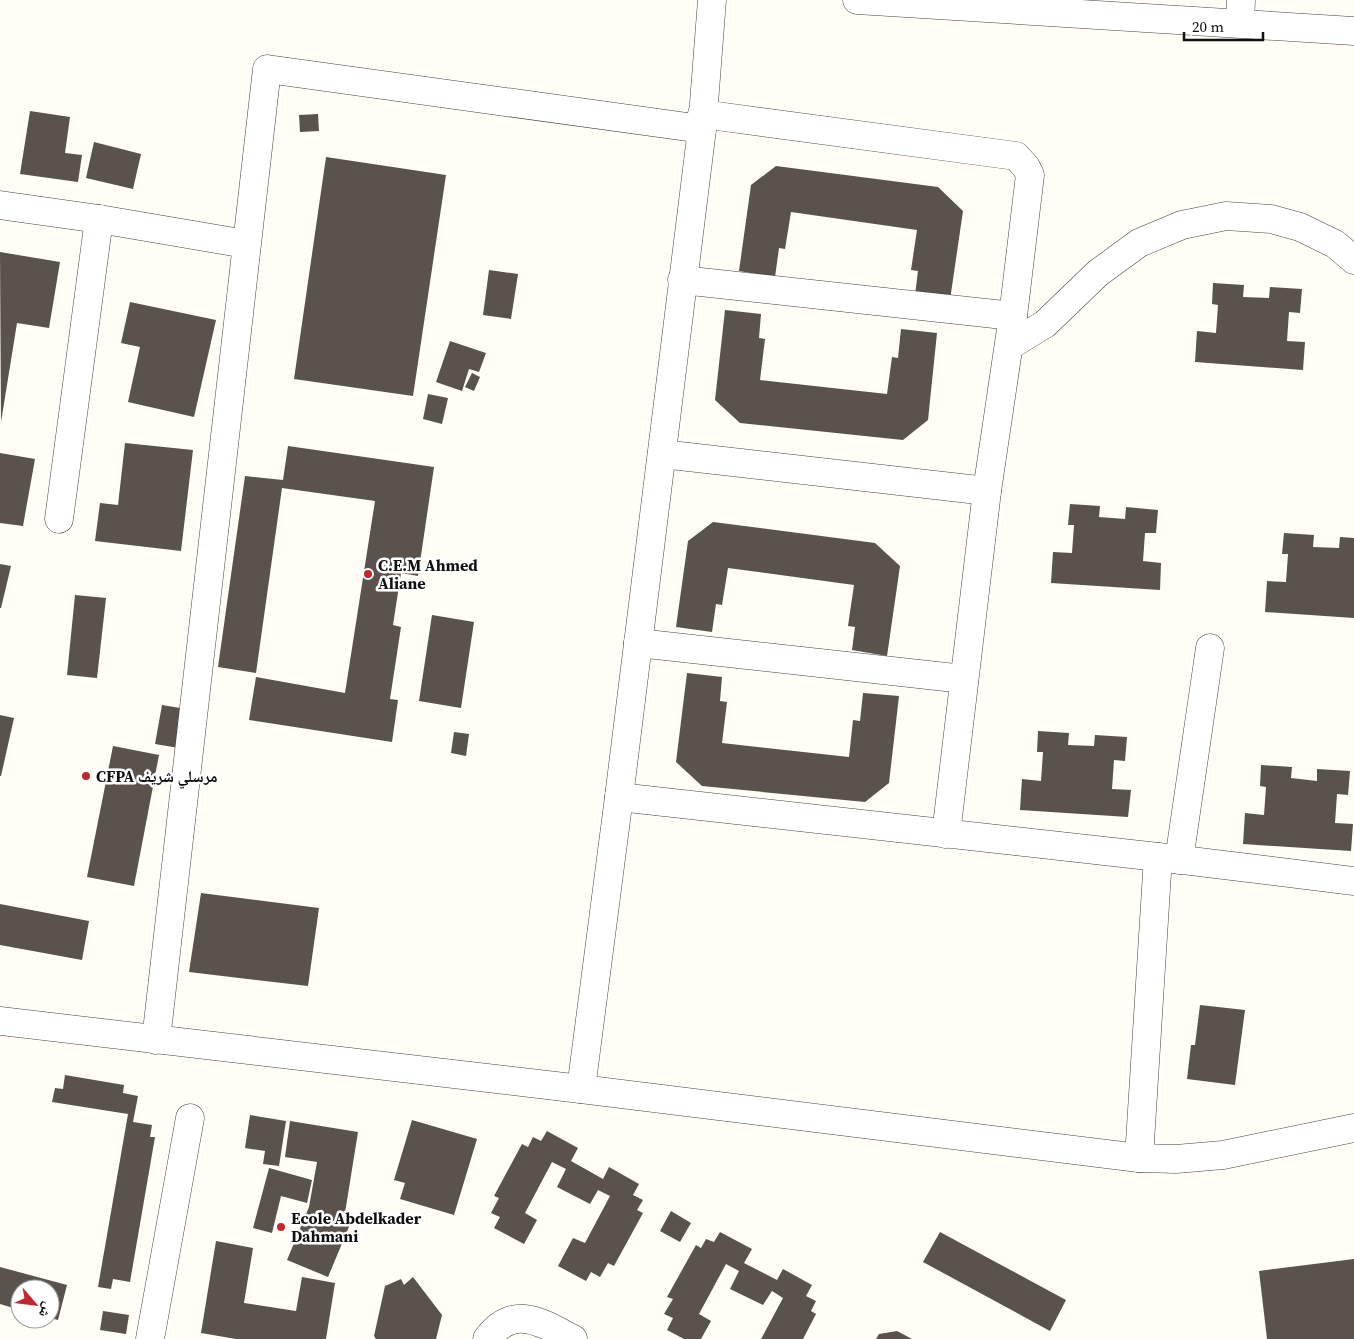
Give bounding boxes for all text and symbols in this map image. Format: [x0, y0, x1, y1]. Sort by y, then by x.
scale bar [1184, 10, 1263, 42]
text: 20 m [1192, 16, 1224, 37]
place label: C.E.M Ahmed Aliane [378, 554, 478, 594]
marker: C.E.M Ahmed Aliane [362, 568, 374, 580]
place label: CFPA مرسلي شريف [96, 765, 218, 789]
marker: CFPA مرسلي شريف [80, 770, 92, 782]
place label: Ecole Abdelkader Dahmani [291, 1207, 422, 1247]
marker: Ecole Abdelkader Dahmani [275, 1221, 287, 1233]
north arrow [10, 1279, 60, 1329]
text: ش [34, 1299, 59, 1321]

